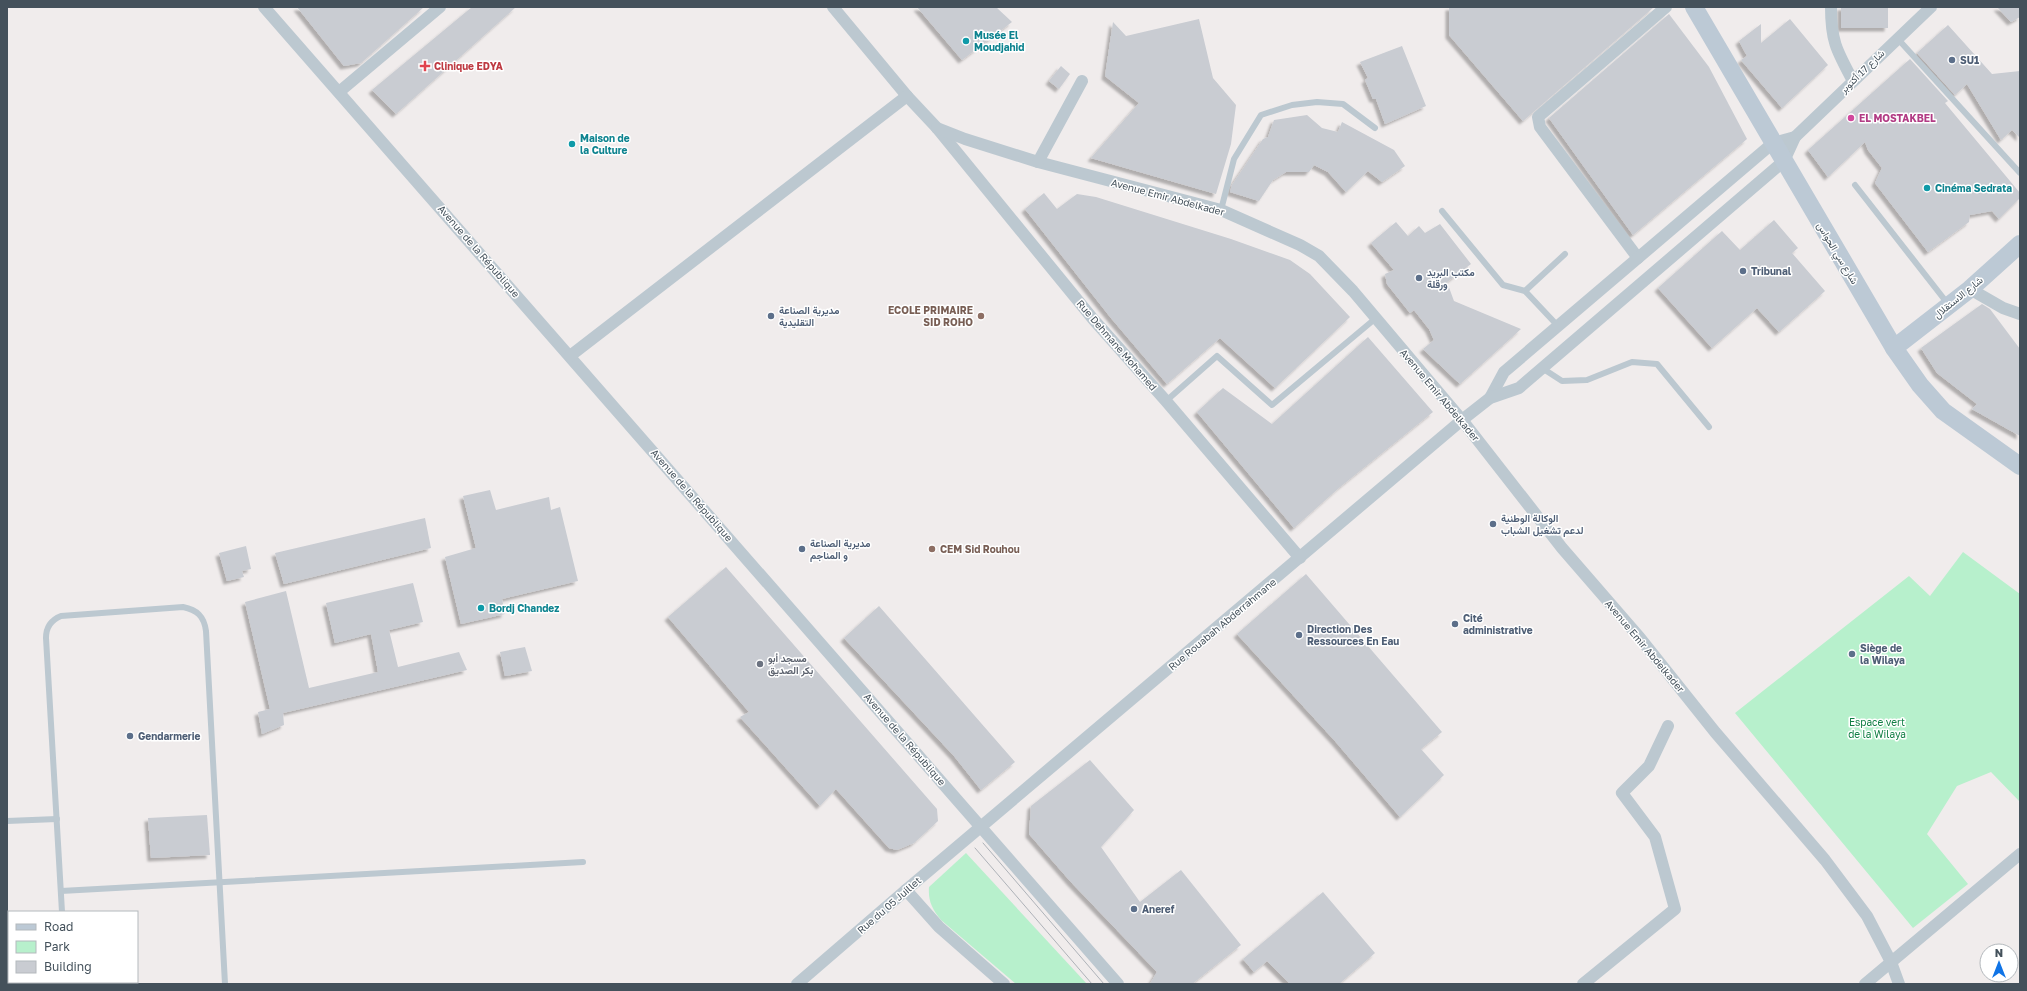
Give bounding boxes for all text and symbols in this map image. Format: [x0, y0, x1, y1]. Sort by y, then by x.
place label: Musée El Moudjahid [974, 29, 1024, 53]
marker: Musée El Moudjahid [961, 36, 971, 46]
street label: شارع 17 أكتوبر [1837, 47, 1887, 96]
place label: SU1 [1960, 54, 1979, 66]
marker: SU1 [1947, 55, 1957, 65]
marker: Clinique EDYA [419, 60, 431, 72]
place label: Clinique EDYA [434, 60, 503, 72]
place label: EL MOSTAKBEL [1859, 112, 1936, 124]
marker: EL MOSTAKBEL [1846, 113, 1856, 123]
place label: Maison de la Culture [580, 132, 630, 156]
marker: Maison de la Culture [567, 139, 577, 149]
street label: Avenue Emir Abdelkader [1110, 176, 1226, 218]
place label: Cinéma Sedrata [1935, 182, 2012, 194]
marker: Cinéma Sedrata [1922, 183, 1932, 193]
street label: Avenue de la République [436, 202, 522, 300]
street label: شارع سي الحواس [1812, 220, 1861, 288]
place label: Tribunal [1751, 265, 1792, 277]
place label: مكتب البريد ورقلة [1427, 266, 1475, 291]
marker: Tribunal [1738, 266, 1748, 276]
marker: مكتب البريد ورقلة [1414, 273, 1424, 283]
street label: شارع الاستقلال [1931, 273, 1986, 321]
street label: Rue Dehmane Mohamed [1074, 297, 1160, 393]
place label: مديرية الصناعة التقليدية [779, 304, 840, 329]
place label: ECOLE PRIMAIRE SID ROHO [888, 304, 973, 328]
marker: مديرية الصناعة التقليدية [766, 311, 776, 321]
marker: ECOLE PRIMAIRE SID ROHO [976, 311, 986, 321]
street label: Avenue Emir Abdelkader [1398, 346, 1482, 444]
street label: Avenue de la République [649, 446, 735, 544]
place label: الوكالة الوطنية لدعم تشغيل الشباب [1501, 512, 1584, 537]
marker: الوكالة الوطنية لدعم تشغيل الشباب [1488, 519, 1498, 529]
place label: مديرية الصناعة و المناجم [810, 537, 871, 562]
place label: CEM Sid Rouhou [940, 543, 1020, 555]
marker: مديرية الصناعة و المناجم [797, 544, 807, 554]
marker: CEM Sid Rouhou [927, 544, 937, 554]
street label: Rue Rouabah Abderrahmane [1166, 575, 1278, 672]
street label: Avenue Emir Abdelkader [1603, 597, 1687, 695]
place label: Bordj Chandez [489, 602, 559, 614]
marker: Bordj Chandez [476, 603, 486, 613]
place label: Cité administrative [1463, 612, 1533, 636]
marker: Cité administrative [1450, 619, 1460, 629]
place label: Direction Des Ressources En Eau [1307, 623, 1399, 647]
marker: Direction Des Ressources En Eau [1294, 630, 1304, 640]
place label: Siège de la Wilaya [1860, 642, 1905, 666]
marker: Siège de la Wilaya [1847, 649, 1857, 659]
place label: مسجد أبو بكر الصديق [768, 652, 813, 677]
marker: مسجد أبو بكر الصديق [755, 659, 765, 669]
street label: Avenue de la République [862, 690, 948, 788]
park label: Espace vert de la Wilaya [1848, 716, 1906, 740]
place label: Gendarmerie [138, 730, 200, 742]
marker: Gendarmerie [125, 731, 135, 741]
street label: Rue du 05 Juillet [855, 874, 923, 936]
place label: Aneref [1142, 903, 1175, 915]
marker: Aneref [1129, 904, 1139, 914]
legend [8, 911, 138, 983]
text: Road [44, 919, 73, 934]
text: Park [44, 939, 70, 954]
north arrow [1979, 943, 2019, 983]
text: N [1995, 946, 2003, 959]
text: Building [44, 959, 92, 974]

